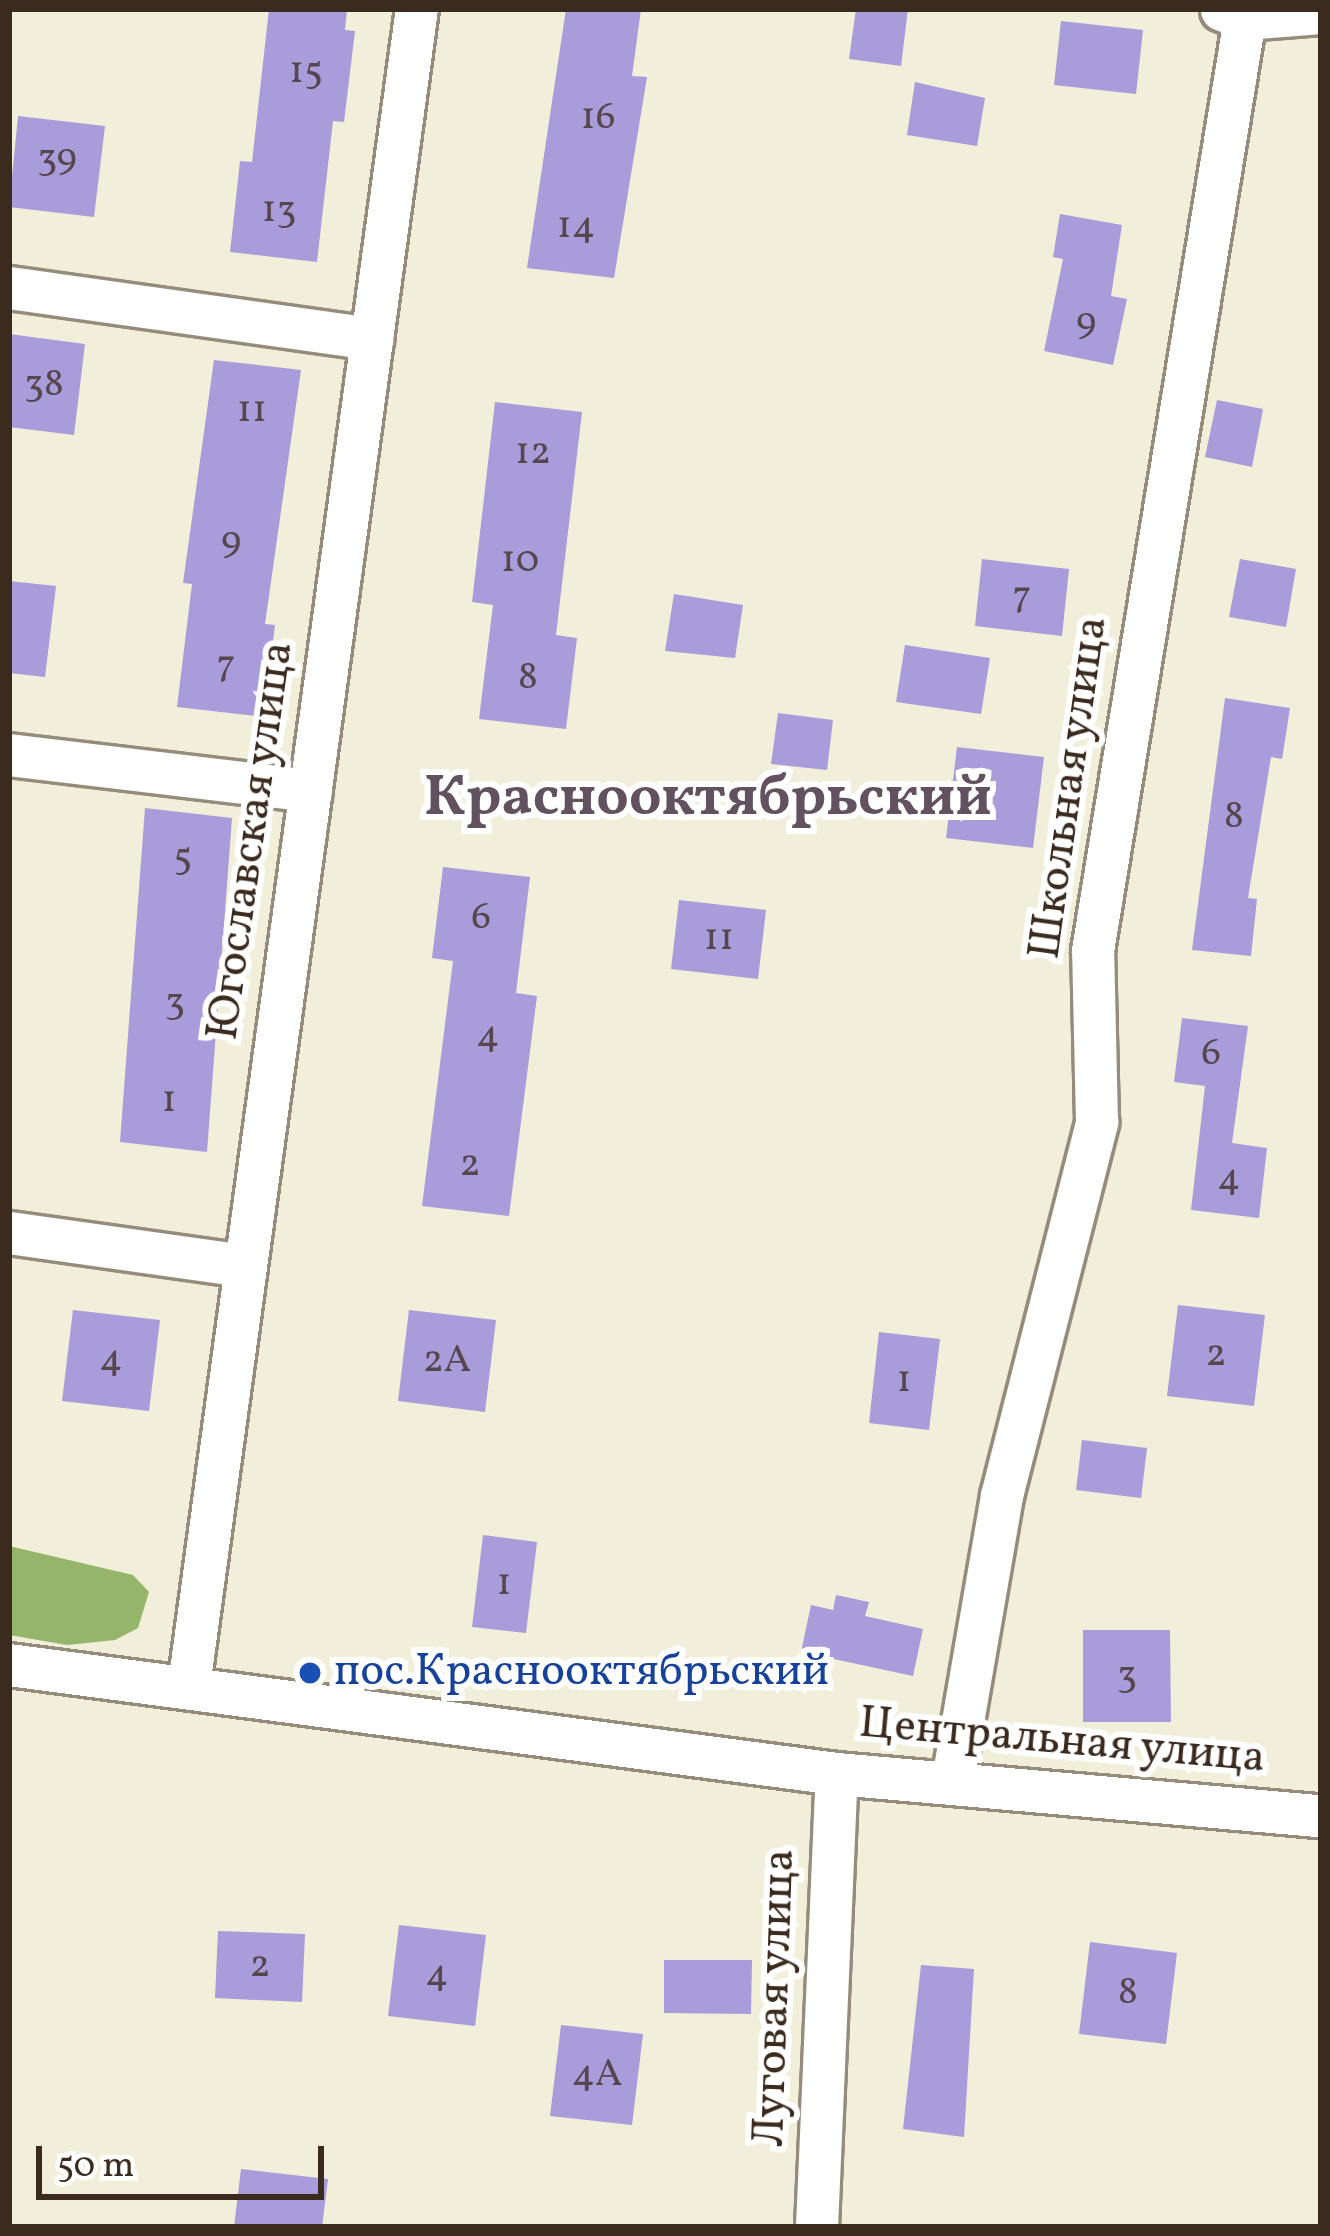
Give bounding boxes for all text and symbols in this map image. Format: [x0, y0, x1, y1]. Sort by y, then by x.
house number: 15 [289, 49, 323, 95]
house number: 16 [581, 95, 615, 141]
house number: 39 [37, 136, 77, 182]
house number: 13 [261, 188, 297, 234]
house number: 14 [557, 204, 595, 250]
house number: 9 [1076, 300, 1096, 346]
house number: 38 [24, 362, 64, 408]
house number: 11 [237, 388, 267, 434]
house number: 12 [515, 430, 551, 476]
house number: 9 [221, 519, 241, 565]
house number: 10 [501, 538, 539, 584]
house number: 7 [1013, 574, 1031, 620]
street label: Школьная улица [1019, 613, 1121, 963]
street label: Югославская улица [197, 638, 307, 1044]
house number: 7 [217, 643, 235, 689]
house number: 8 [518, 655, 538, 701]
district label: Краснооктябрьский [424, 766, 992, 834]
house number: 8 [1224, 794, 1244, 840]
house number: 5 [174, 835, 192, 881]
house number: 6 [471, 895, 491, 941]
house number: 11 [704, 916, 734, 962]
house number: 3 [165, 980, 185, 1026]
house number: 4 [476, 1013, 500, 1059]
house number: 6 [1201, 1031, 1221, 1077]
house number: 1 [161, 1078, 177, 1124]
house number: 2 [460, 1142, 480, 1188]
house number: 4 [1217, 1156, 1241, 1202]
house number: 2 [1206, 1332, 1226, 1378]
house number: 4 [99, 1337, 123, 1383]
house number: 2А [423, 1338, 471, 1384]
house number: 1 [896, 1358, 912, 1404]
house number: 1 [496, 1561, 512, 1607]
place label: пос.Краснооктябрьский [334, 1646, 829, 1700]
house number: 3 [1117, 1653, 1137, 1699]
marker: пос.Краснооктябрьский [297, 1660, 323, 1686]
street label: Центральная улица [856, 1697, 1268, 1787]
street label: Луговая улица [744, 1847, 808, 2149]
house number: 2 [250, 1943, 270, 1989]
house number: 4 [425, 1952, 449, 1998]
house number: 8 [1118, 1970, 1138, 2016]
house number: 4А [572, 2052, 622, 2098]
scale bar [42, 2122, 330, 2196]
text: 50 m [57, 2142, 134, 2192]

